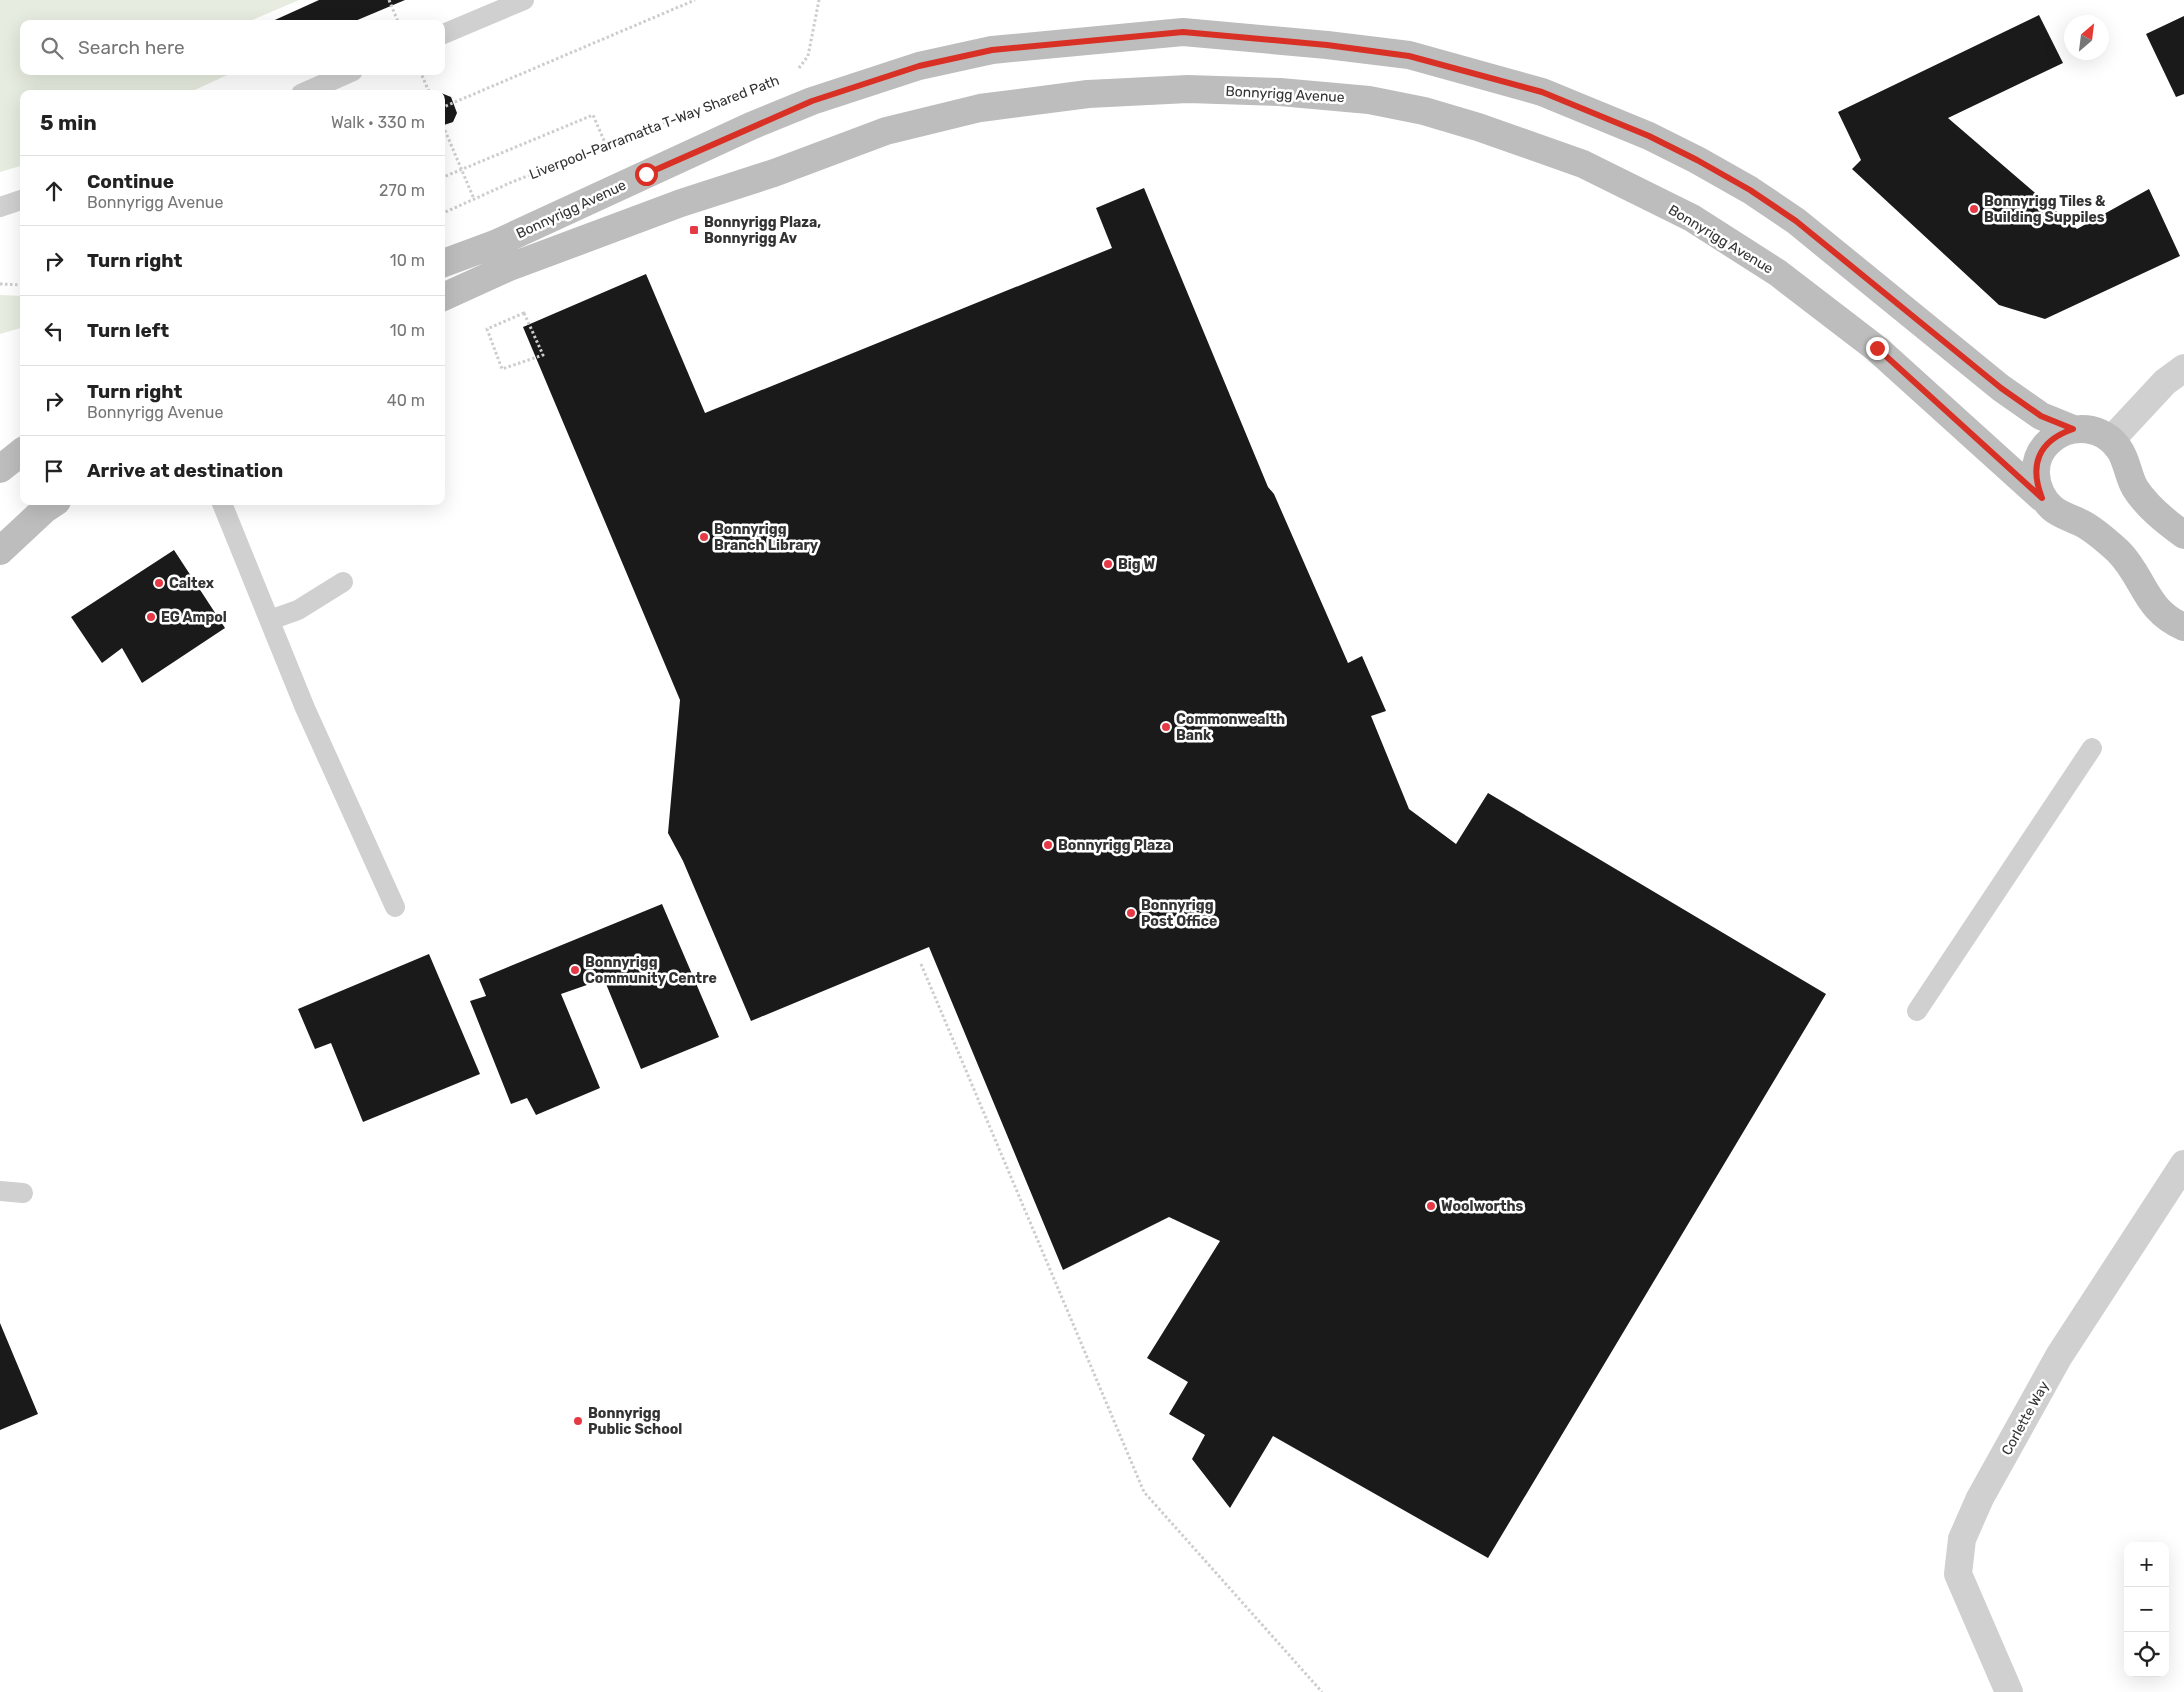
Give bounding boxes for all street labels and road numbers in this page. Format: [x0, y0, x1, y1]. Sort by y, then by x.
street label: Liverpool-Parramatta T-Way Shared Path [527, 72, 782, 183]
street label: Bonnyrigg Avenue [1225, 83, 1345, 106]
street label: Bonnyrigg Avenue [514, 176, 629, 242]
street label: Bonnyrigg Avenue [1665, 201, 1776, 278]
street label: Corlette Way [1998, 1378, 2053, 1458]

